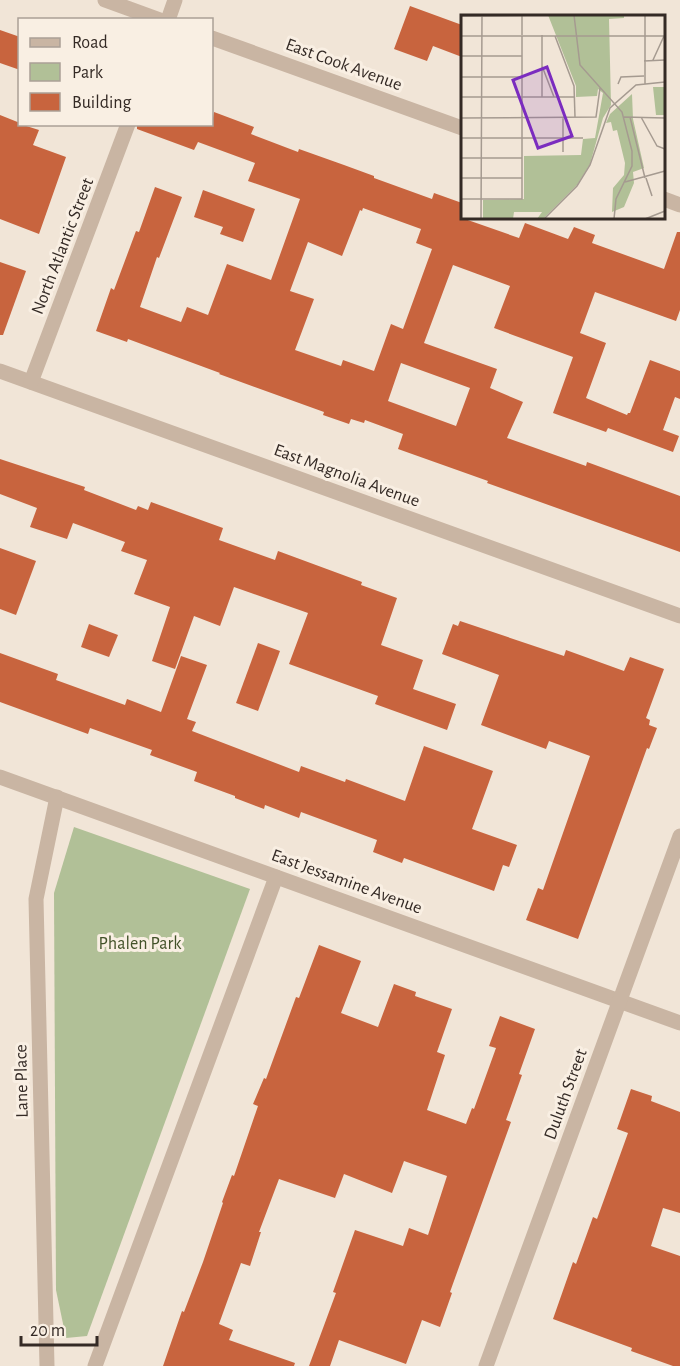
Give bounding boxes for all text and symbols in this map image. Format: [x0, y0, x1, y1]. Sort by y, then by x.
inset map [461, 15, 665, 219]
legend [18, 18, 213, 126]
text: Road [72, 34, 108, 52]
street label: East Cook Avenue [283, 36, 404, 94]
text: Park [72, 64, 104, 82]
text: Building [72, 94, 132, 112]
street label: North Atlantic Street [29, 175, 97, 317]
street label: East Magnolia Avenue [271, 441, 422, 511]
street label: East Jessamine Avenue [269, 846, 424, 918]
park label: Phalen Park [98, 935, 182, 953]
street label: Lane Place [12, 1044, 32, 1118]
street label: Duluth Street [541, 1046, 591, 1142]
scale bar [21, 1309, 98, 1347]
text: 20 m [30, 1322, 65, 1340]

